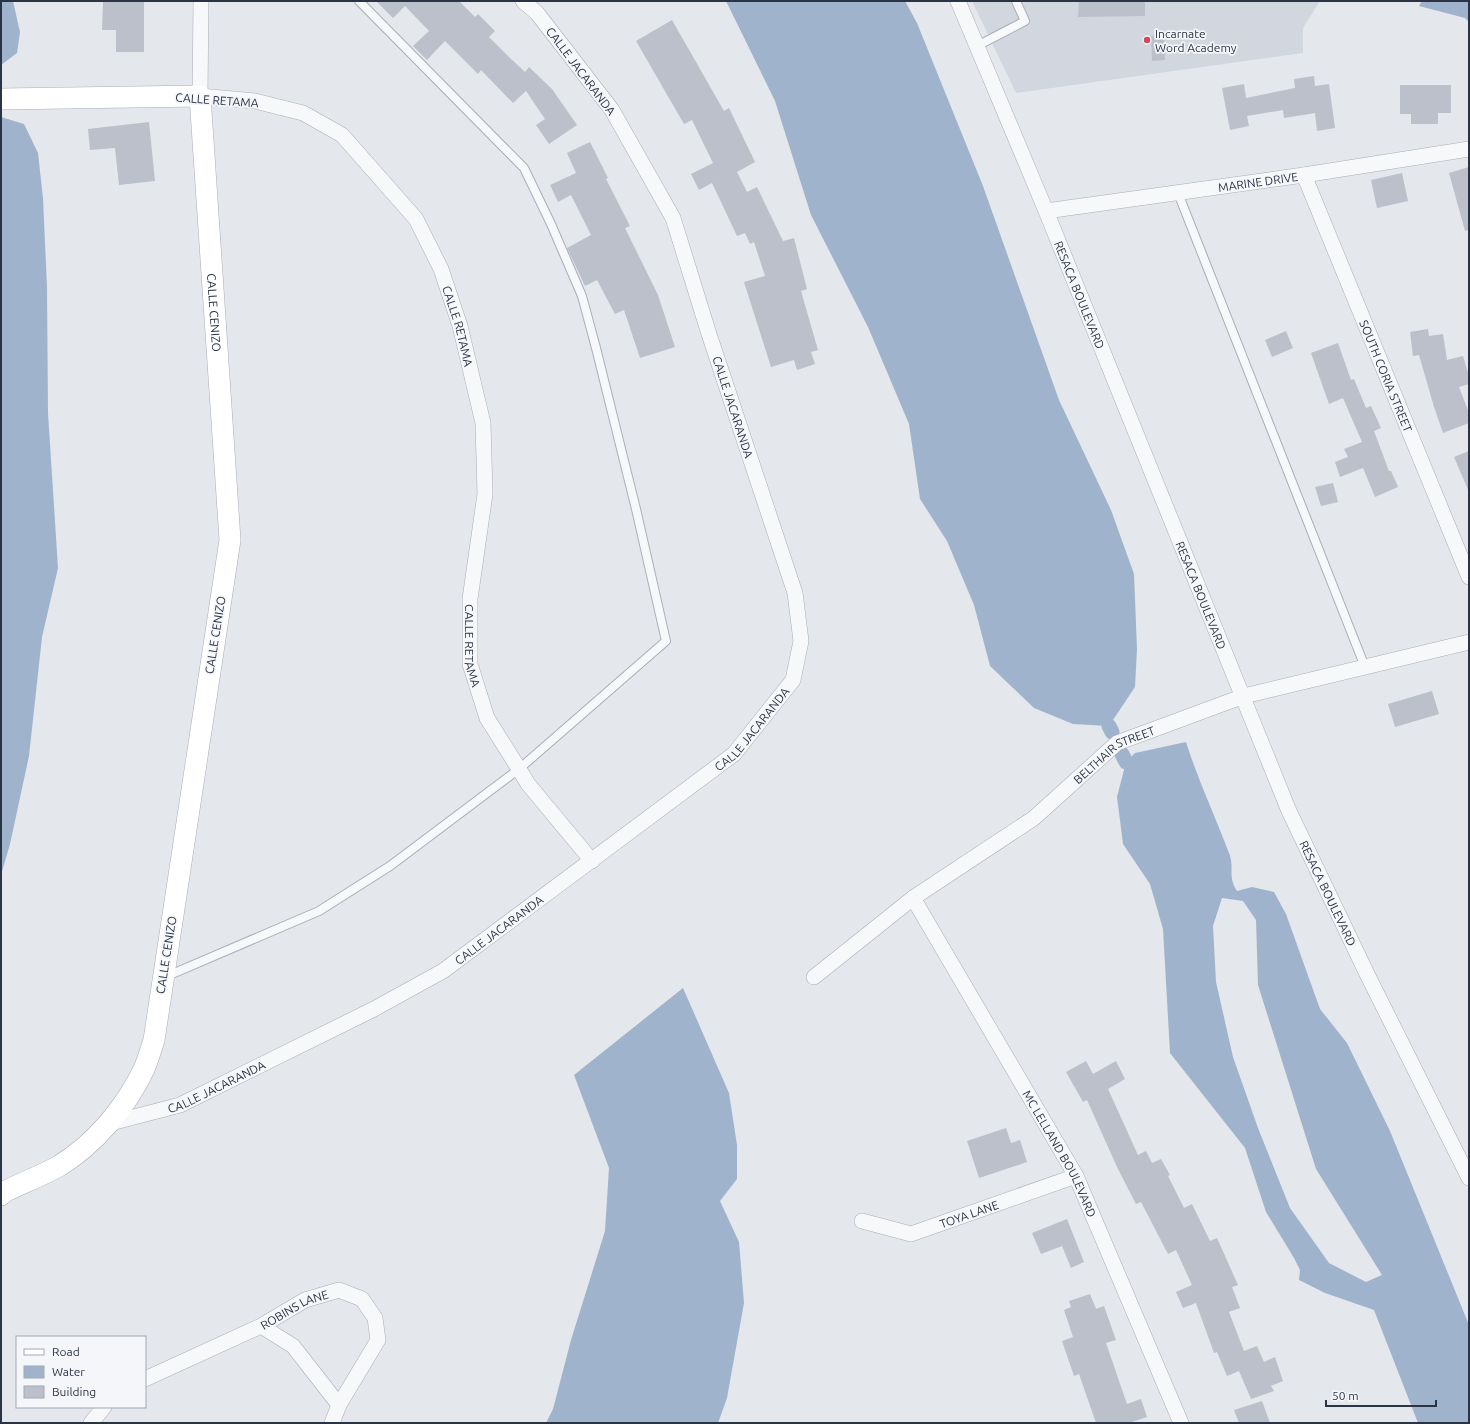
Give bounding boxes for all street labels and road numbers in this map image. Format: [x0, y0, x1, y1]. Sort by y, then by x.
street label: CALLE JACARANDA [544, 25, 618, 118]
street label: CALLE RETAMA [175, 91, 259, 109]
street label: MARINE DRIVE [1217, 169, 1299, 193]
street label: RESACA BOULEVARD [1052, 239, 1108, 351]
street label: CALLE CENIZO [205, 273, 224, 352]
street label: CALLE RETAMA [441, 284, 476, 368]
street label: SOUTH CORIA STREET [1358, 318, 1415, 434]
street label: CALLE JACARANDA [710, 354, 756, 460]
street label: RESACA BOULEVARD [1174, 539, 1229, 651]
street label: CALLE CENIZO [202, 595, 228, 675]
street label: CALLE RETAMA [463, 604, 483, 689]
street label: CALLE JACARANDA [712, 684, 791, 773]
street label: BELTHAIR STREET [1071, 723, 1157, 786]
street label: RESACA BOULEVARD [1298, 838, 1359, 948]
street label: CALLE JACARANDA [452, 892, 545, 967]
street label: CALLE CENIZO [153, 915, 179, 995]
street label: CALLE JACARANDA [166, 1057, 267, 1114]
street label: MC LELLAND BOULEVARD [1021, 1088, 1099, 1219]
street label: TOYA LANE [938, 1197, 1000, 1230]
street label: ROBINS LANE [258, 1287, 330, 1332]

